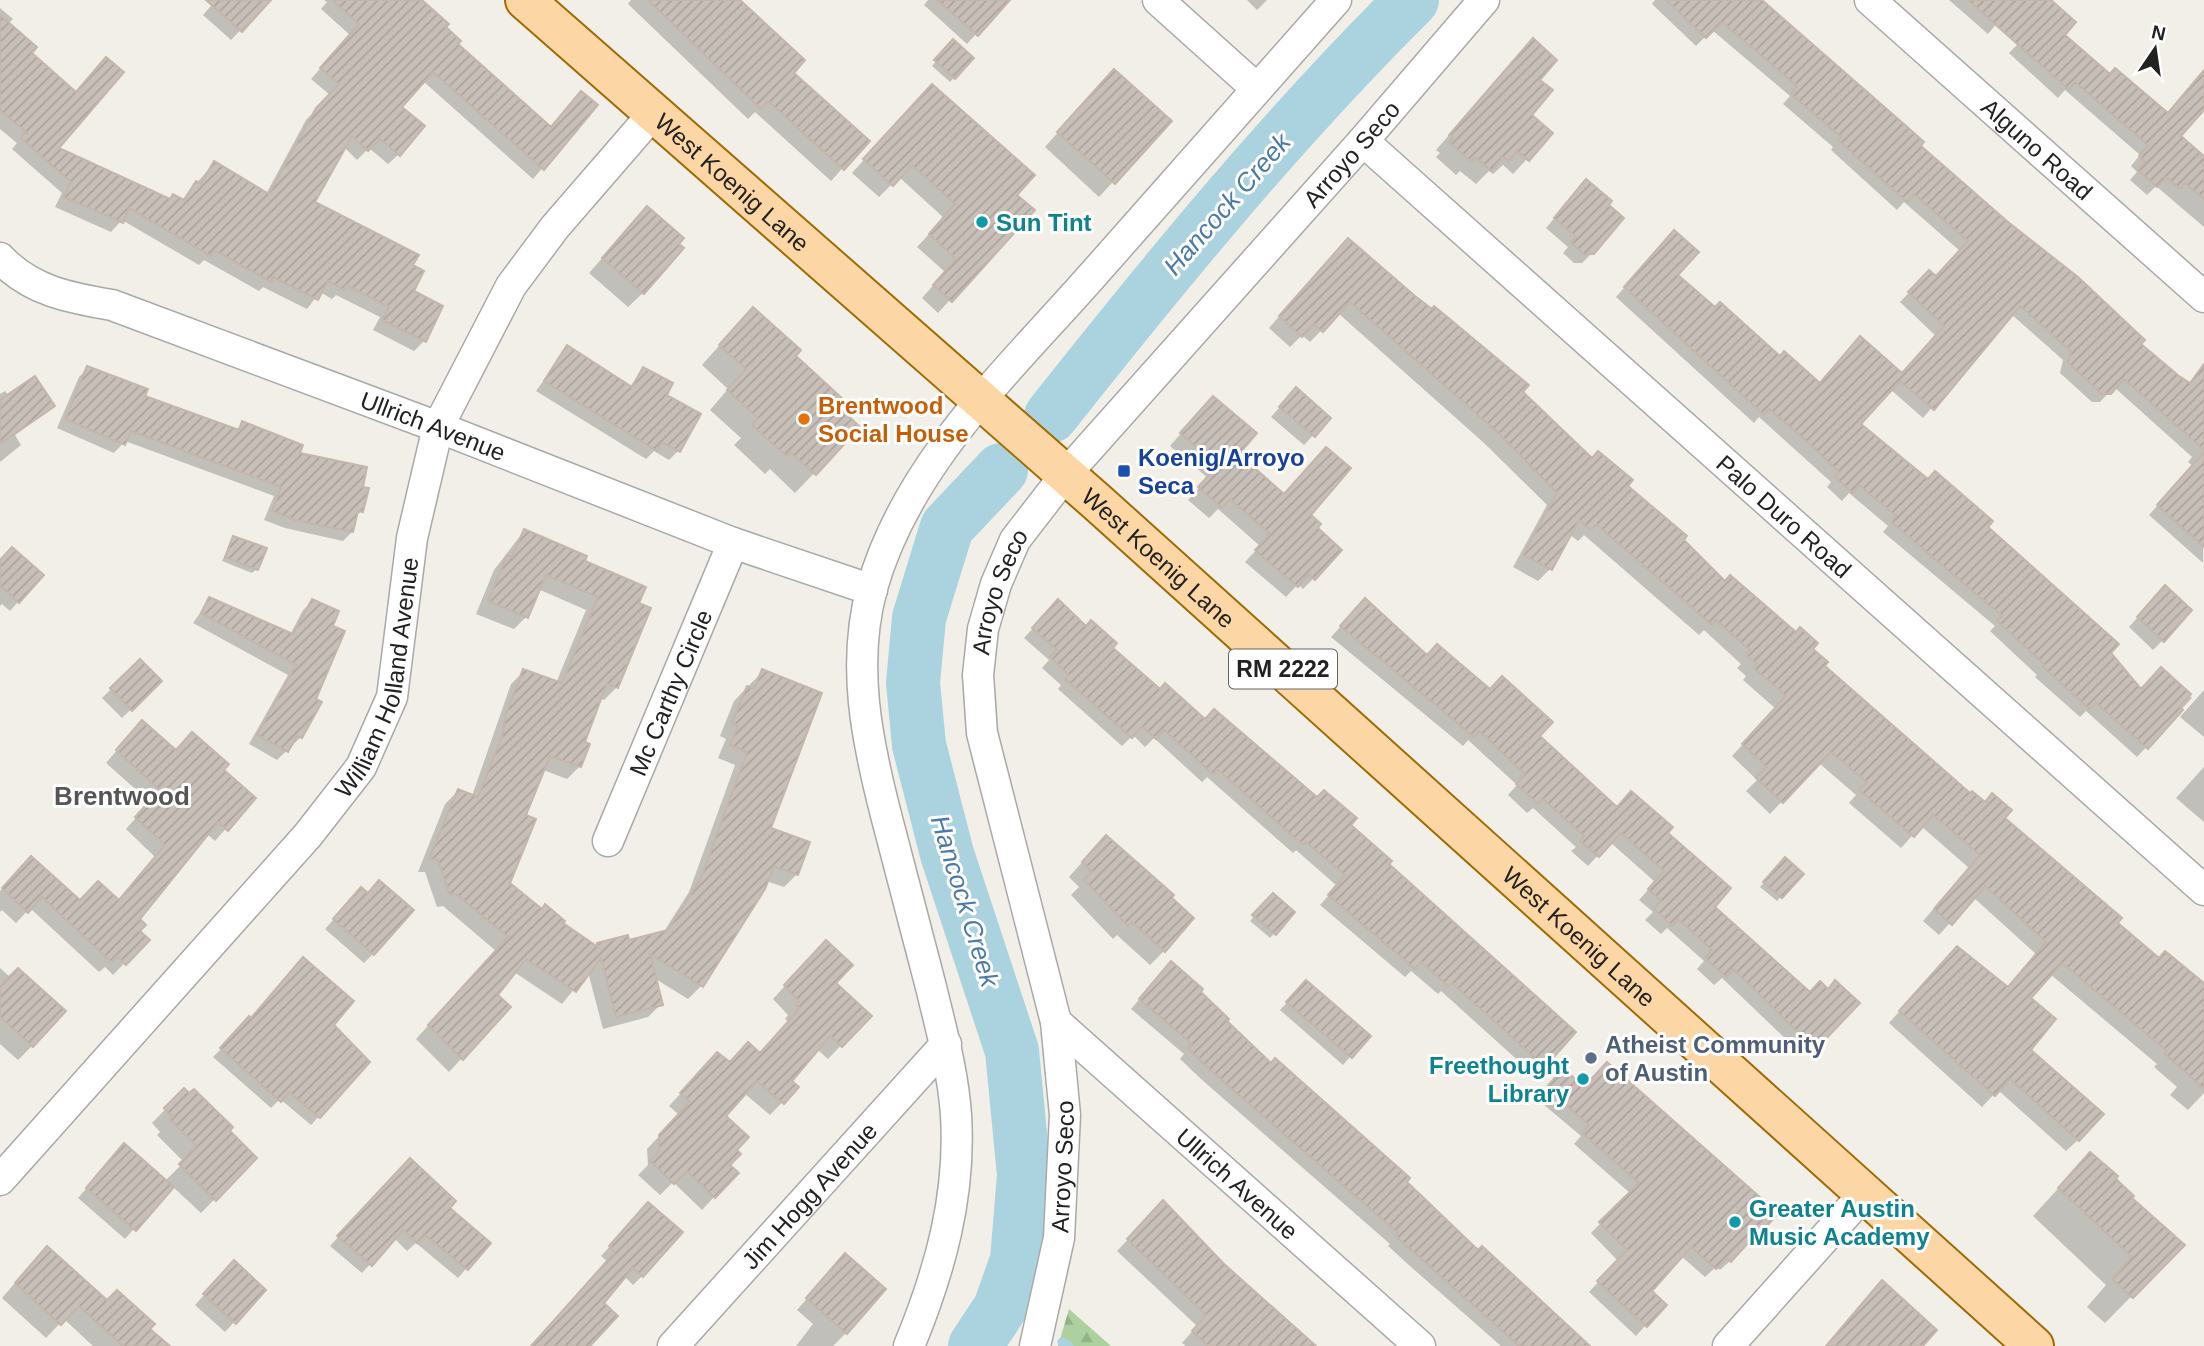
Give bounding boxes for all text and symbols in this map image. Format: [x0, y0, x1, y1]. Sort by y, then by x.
north arrow [2120, 14, 2190, 84]
text: N [2150, 21, 2168, 45]
street label: Alguno Road [1977, 93, 2098, 205]
street label: Arroyo Seco [1297, 95, 1405, 212]
street label: West Koenig Lane [650, 107, 815, 257]
water label: Hancock Creek [1157, 126, 1298, 281]
place label: Sun Tint [996, 209, 1092, 236]
marker: Sun Tint [974, 214, 990, 230]
street label: Ullrich Avenue [357, 386, 510, 466]
place label: Brentwood Social House [818, 392, 969, 447]
marker: Brentwood Social House [796, 411, 812, 427]
place label: Koenig/Arroyo Seca [1138, 444, 1305, 499]
street label: Palo Duro Road [1711, 449, 1857, 583]
marker: Koenig/Arroyo Seca [1116, 463, 1132, 479]
street label: West Koenig Lane [1077, 482, 1240, 633]
street label: Arroyo Seco [967, 523, 1033, 656]
street label: William Holland Avenue [329, 556, 423, 803]
street label: Mc Carthy Circle [624, 605, 717, 780]
road number: RM 2222 [1229, 650, 1337, 688]
district label: Brentwood [54, 781, 190, 811]
water label: Hancock Creek [925, 812, 1006, 992]
street label: West Koenig Lane [1497, 861, 1661, 1012]
place label: Atheist Community of Austin [1605, 1031, 1826, 1086]
marker: Atheist Community of Austin [1583, 1050, 1599, 1066]
place label: Freethought Library [1429, 1052, 1570, 1107]
marker: Freethought Library [1575, 1071, 1591, 1087]
street label: Arroyo Seco [1046, 1099, 1079, 1233]
street label: Jim Hogg Avenue [736, 1117, 882, 1274]
street label: Ullrich Avenue [1171, 1123, 1304, 1245]
place label: Greater Austin Music Academy [1749, 1195, 1930, 1250]
marker: Greater Austin Music Academy [1727, 1214, 1743, 1230]

